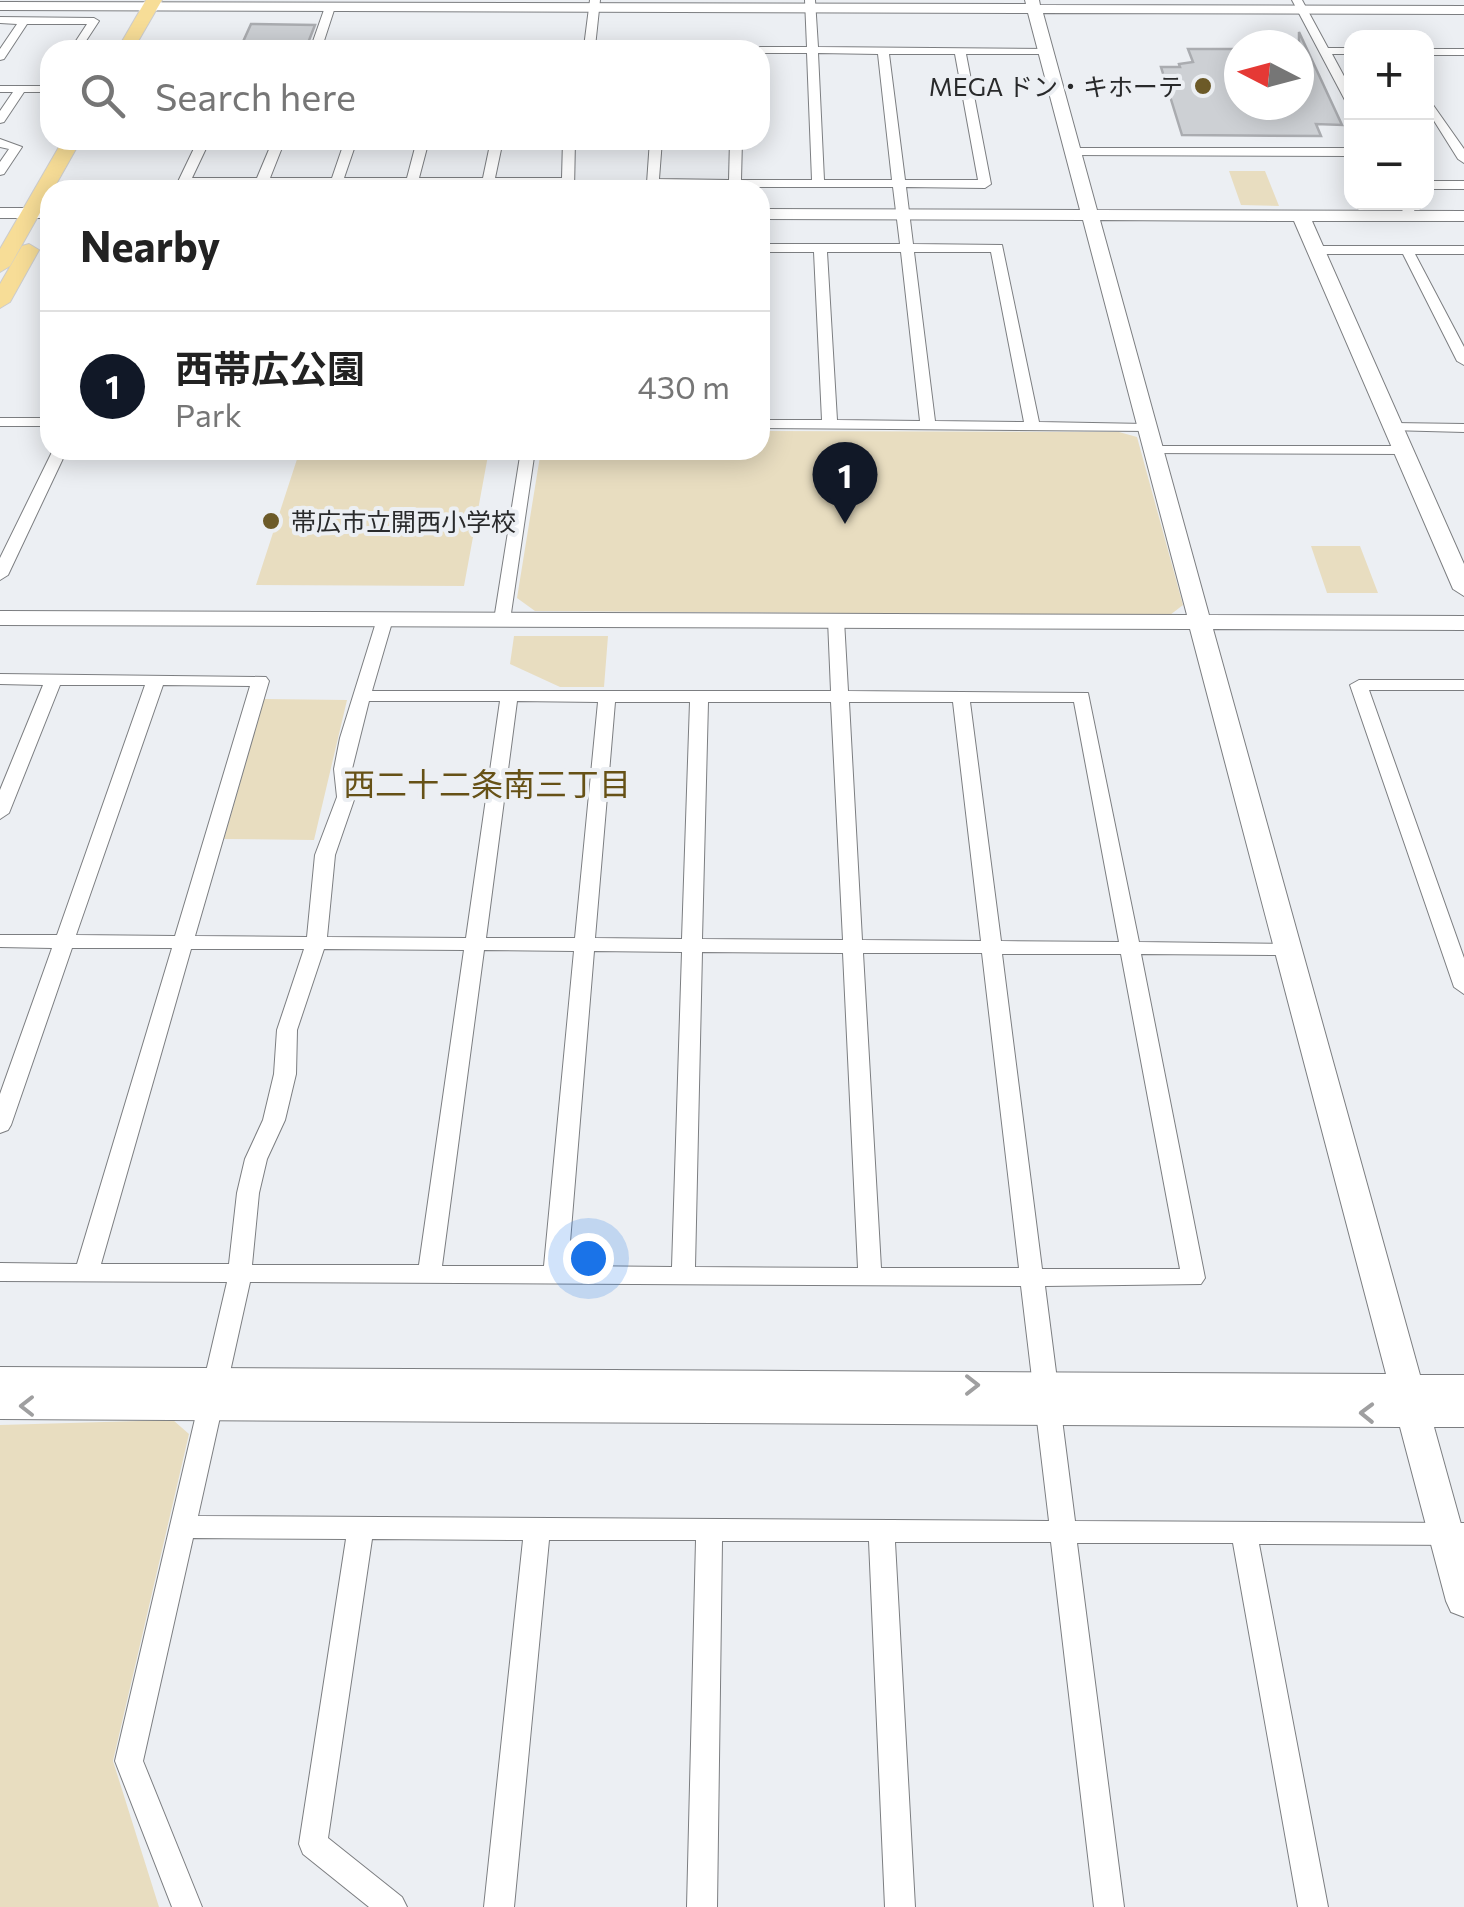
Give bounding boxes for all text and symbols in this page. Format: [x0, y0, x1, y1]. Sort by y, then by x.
north arrow [1224, 30, 1314, 120]
map controls [1344, 30, 1434, 210]
button: + [1344, 30, 1434, 120]
search box [40, 40, 770, 150]
icon: search [75, 68, 130, 123]
place label: MEGA ドン・キホーテ [929, 71, 1183, 101]
text: Search here [155, 72, 356, 119]
marker: MEGA ドン・キホーテ [1192, 75, 1214, 97]
button: − [1344, 120, 1434, 210]
text: Nearby [80, 219, 220, 271]
text: 西帯広公園 [175, 344, 365, 391]
text: 1 [105, 366, 120, 406]
text: 430 m [638, 366, 730, 406]
text: Park [175, 394, 242, 434]
pin: 1 [812, 442, 878, 524]
place label: 帯広市立開西小学校 [291, 506, 516, 536]
marker: 帯広市立開西小学校 [260, 510, 282, 532]
district label: 西二十二条南三丁目 [343, 763, 631, 803]
your location [563, 1233, 614, 1284]
one-way arrow [966, 1374, 981, 1396]
one-way arrow [18, 1395, 34, 1416]
one-way arrow [1358, 1403, 1374, 1424]

